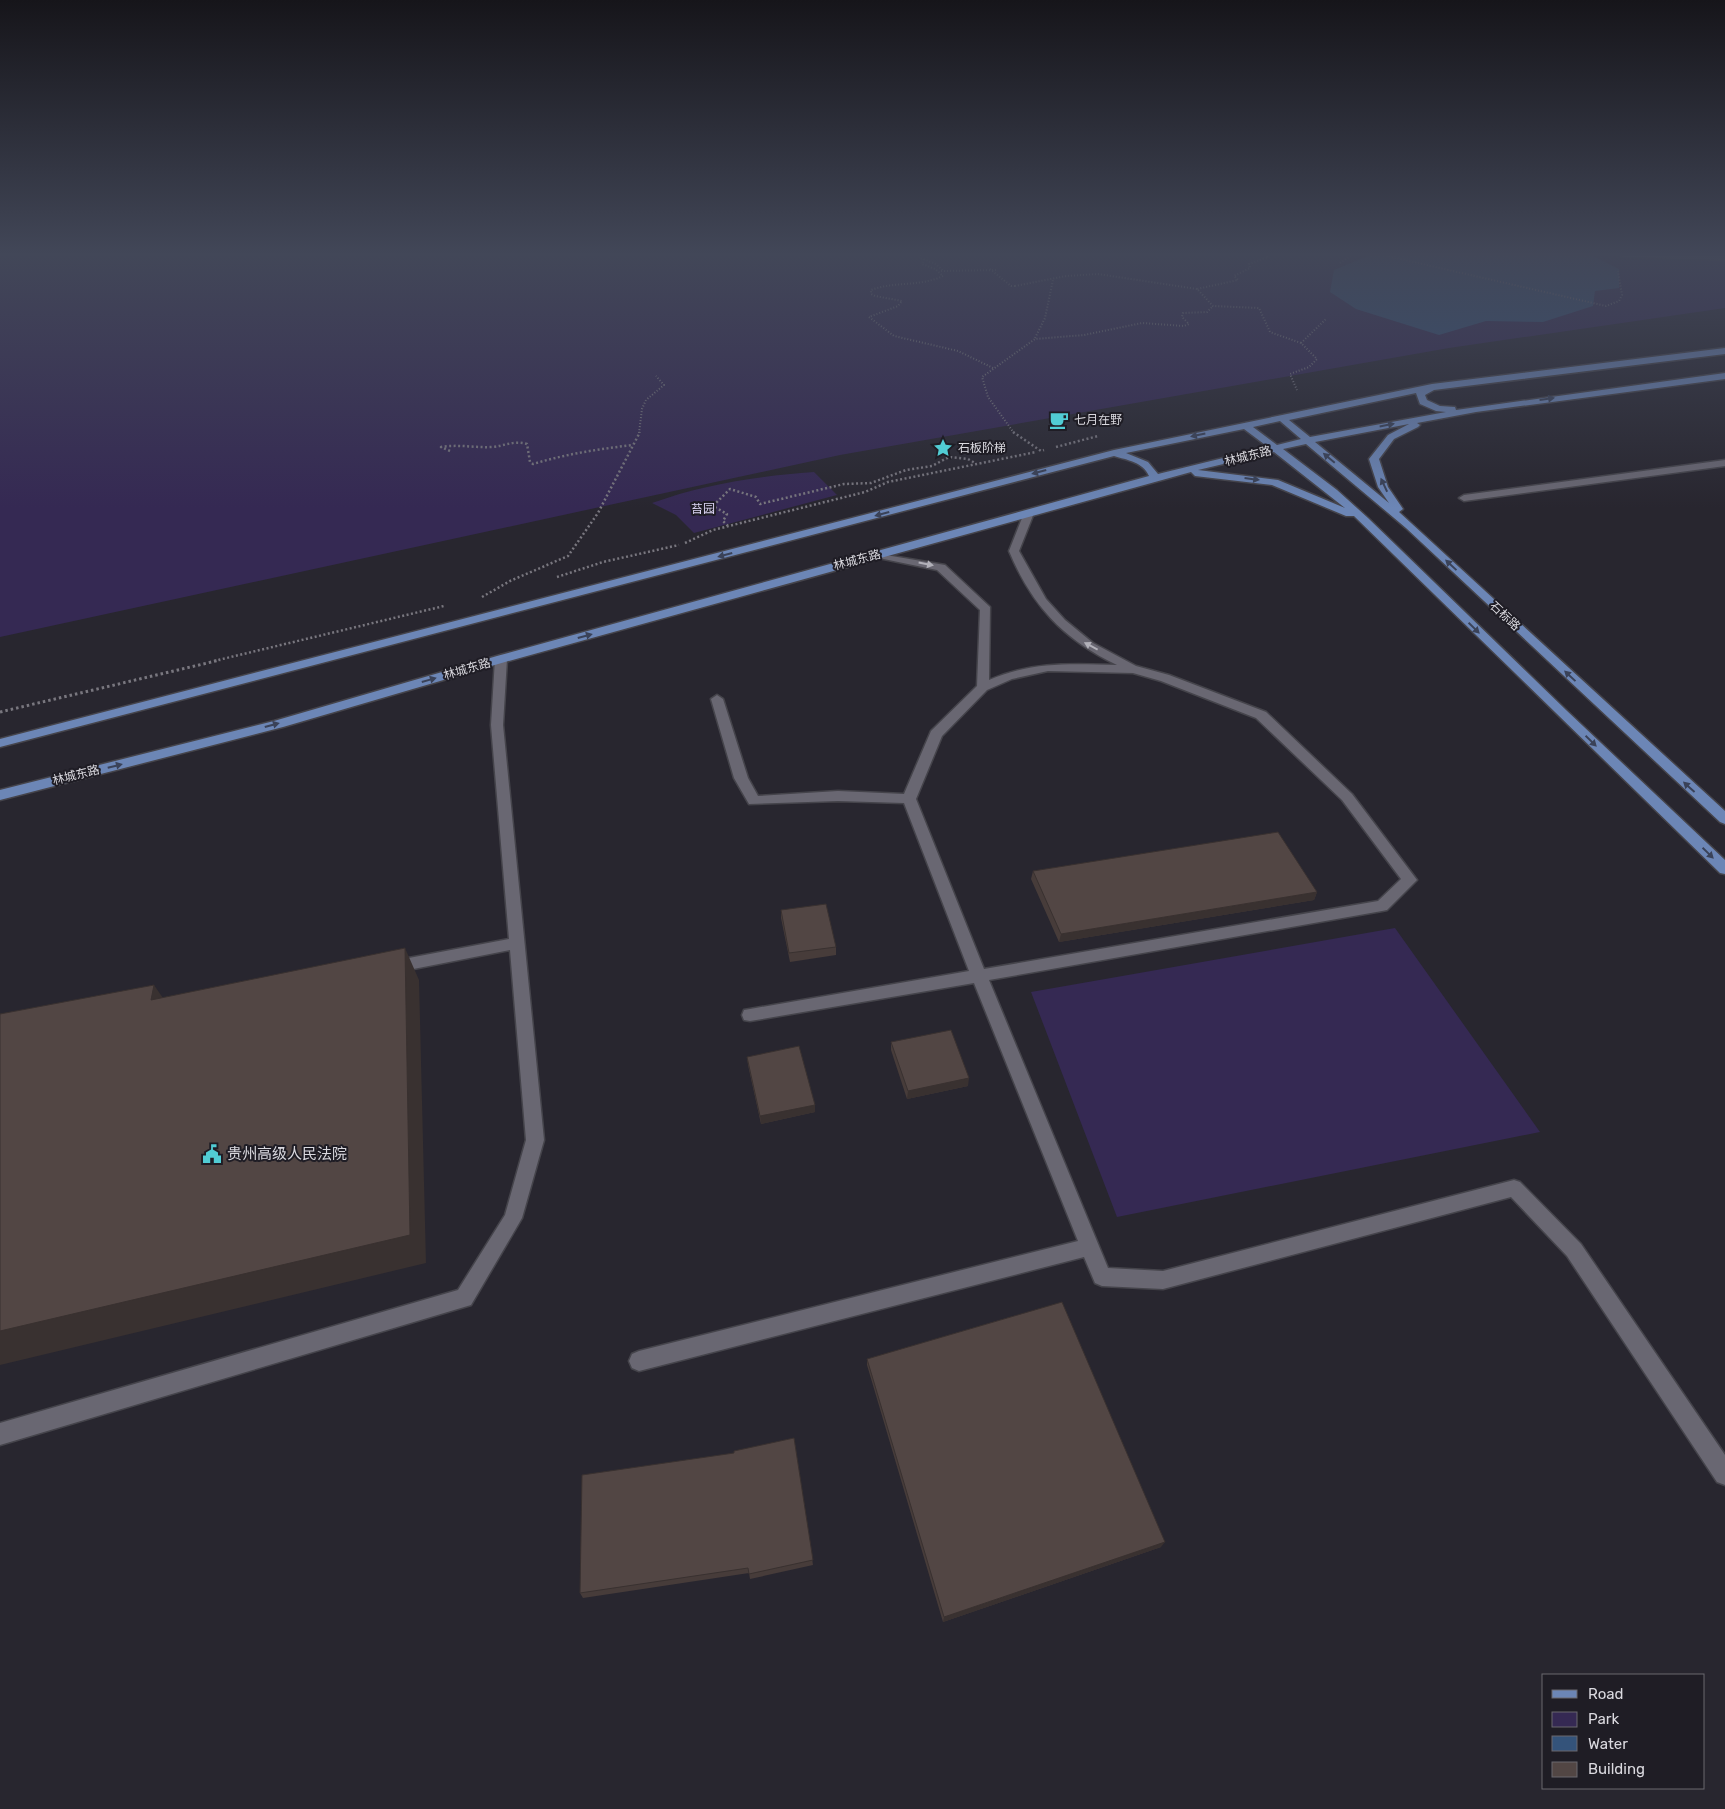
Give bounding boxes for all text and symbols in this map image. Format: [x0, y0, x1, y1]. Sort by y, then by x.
one-way arrow [1540, 395, 1556, 403]
cafe icon: 七月在野 [1048, 409, 1070, 431]
place label: 七月在野 [1074, 413, 1122, 427]
one-way arrow [1379, 421, 1395, 429]
one-way arrow [1190, 431, 1205, 439]
place icon: 石板阶梯 [932, 437, 954, 459]
place label: 石板阶梯 [958, 441, 1006, 455]
street label: 林城东路 [1223, 443, 1273, 469]
one-way arrow [1323, 452, 1336, 463]
one-way arrow [1032, 469, 1047, 477]
one-way arrow [1244, 475, 1260, 483]
one-way arrow [1379, 478, 1388, 493]
park label: 苔园 [691, 502, 715, 516]
one-way arrow [875, 510, 890, 518]
street label: 林城东路 [832, 547, 882, 573]
one-way arrow [717, 551, 733, 559]
one-way arrow [1445, 559, 1457, 571]
one-way arrow [918, 560, 933, 568]
street label: 石标路 [1487, 599, 1523, 633]
one-way arrow [1468, 622, 1480, 634]
one-way arrow [577, 631, 592, 639]
one-way arrow [1084, 642, 1098, 650]
street label: 林城东路 [442, 656, 492, 682]
one-way arrow [1564, 670, 1576, 682]
one-way arrow [421, 675, 436, 683]
one-way arrow [265, 721, 280, 729]
one-way arrow [1584, 735, 1596, 747]
one-way arrow [108, 761, 123, 769]
street label: 林城东路 [51, 762, 101, 788]
one-way arrow [1683, 781, 1695, 793]
one-way arrow [1702, 847, 1714, 859]
public building icon: 贵州高级人民法院 [201, 1143, 223, 1165]
place label: 贵州高级人民法院 [227, 1145, 347, 1163]
legend [1542, 1674, 1705, 1789]
text: Road [1588, 1685, 1624, 1703]
text: Park [1588, 1710, 1619, 1728]
text: Water [1588, 1735, 1628, 1753]
text: Building [1588, 1760, 1645, 1778]

